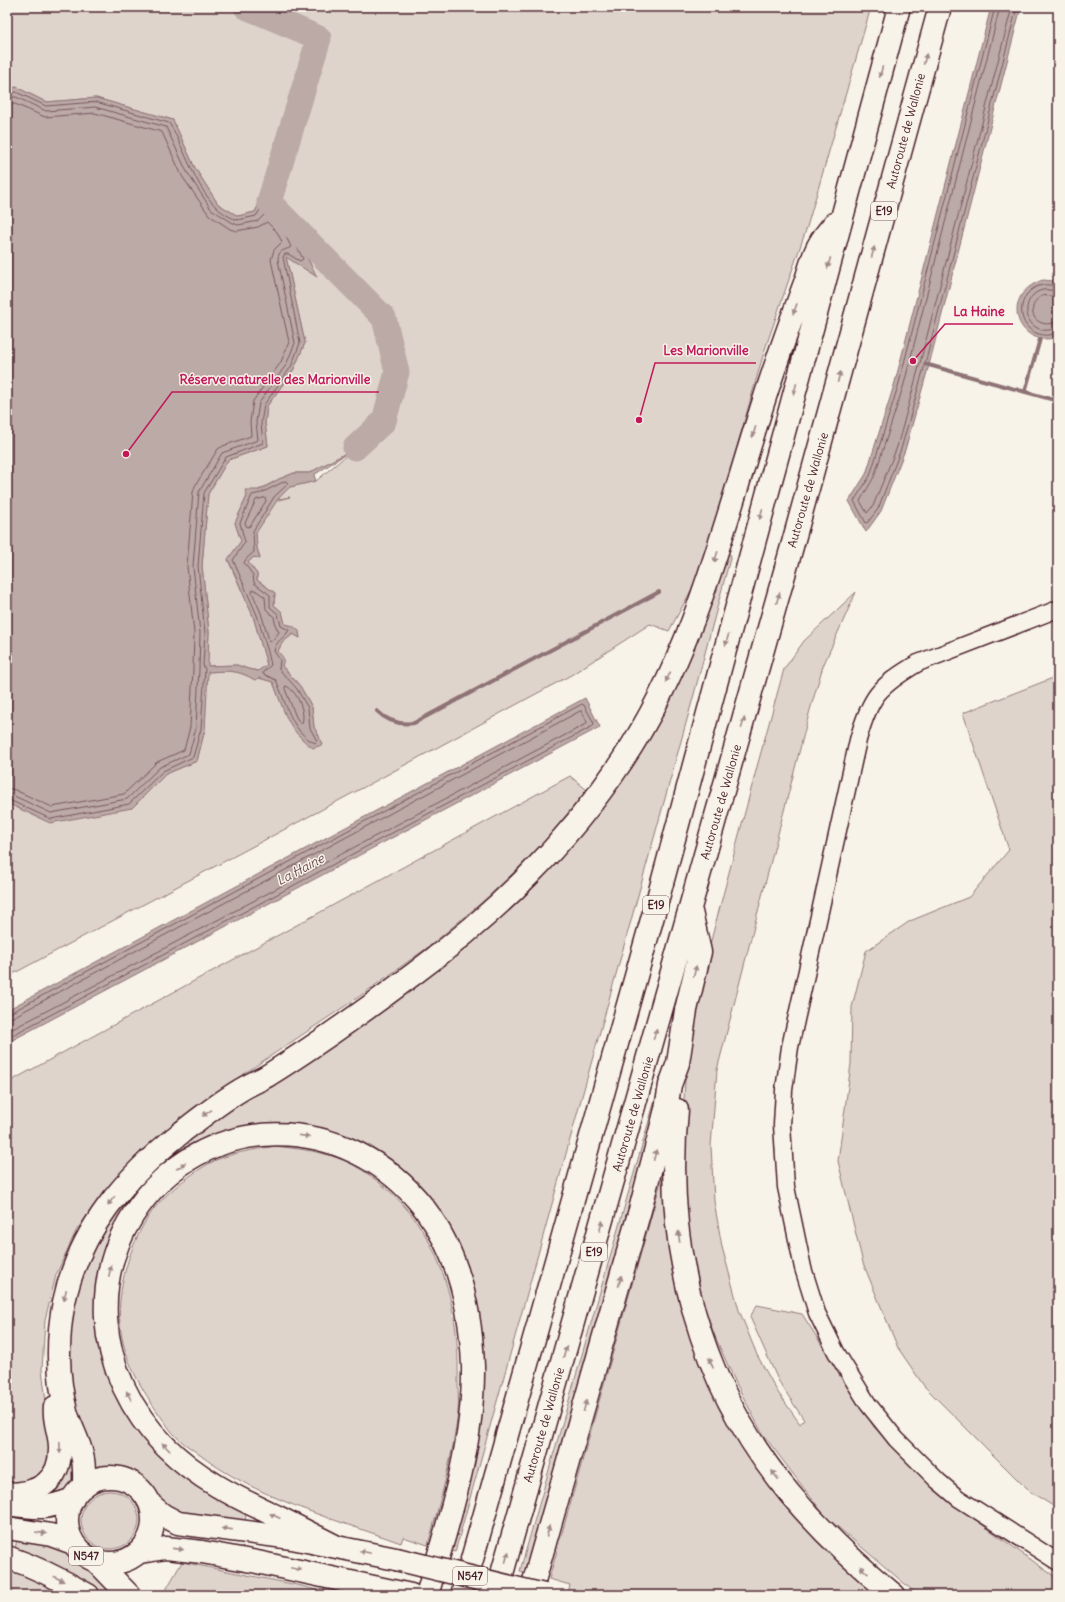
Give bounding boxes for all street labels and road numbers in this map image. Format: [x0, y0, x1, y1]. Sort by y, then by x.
street label: Autoroute de Wallonie [883, 71, 928, 190]
road number: E19 [871, 202, 897, 220]
street label: Autoroute de Wallonie [784, 431, 831, 549]
street label: Autoroute de Wallonie [697, 743, 744, 861]
road number: E19 [643, 896, 669, 914]
street label: Autoroute de Wallonie [609, 1055, 656, 1173]
road number: E19 [581, 1243, 607, 1261]
street label: Autoroute de Wallonie [520, 1366, 567, 1484]
road number: N547 [69, 1547, 103, 1565]
road number: N547 [453, 1567, 487, 1585]

